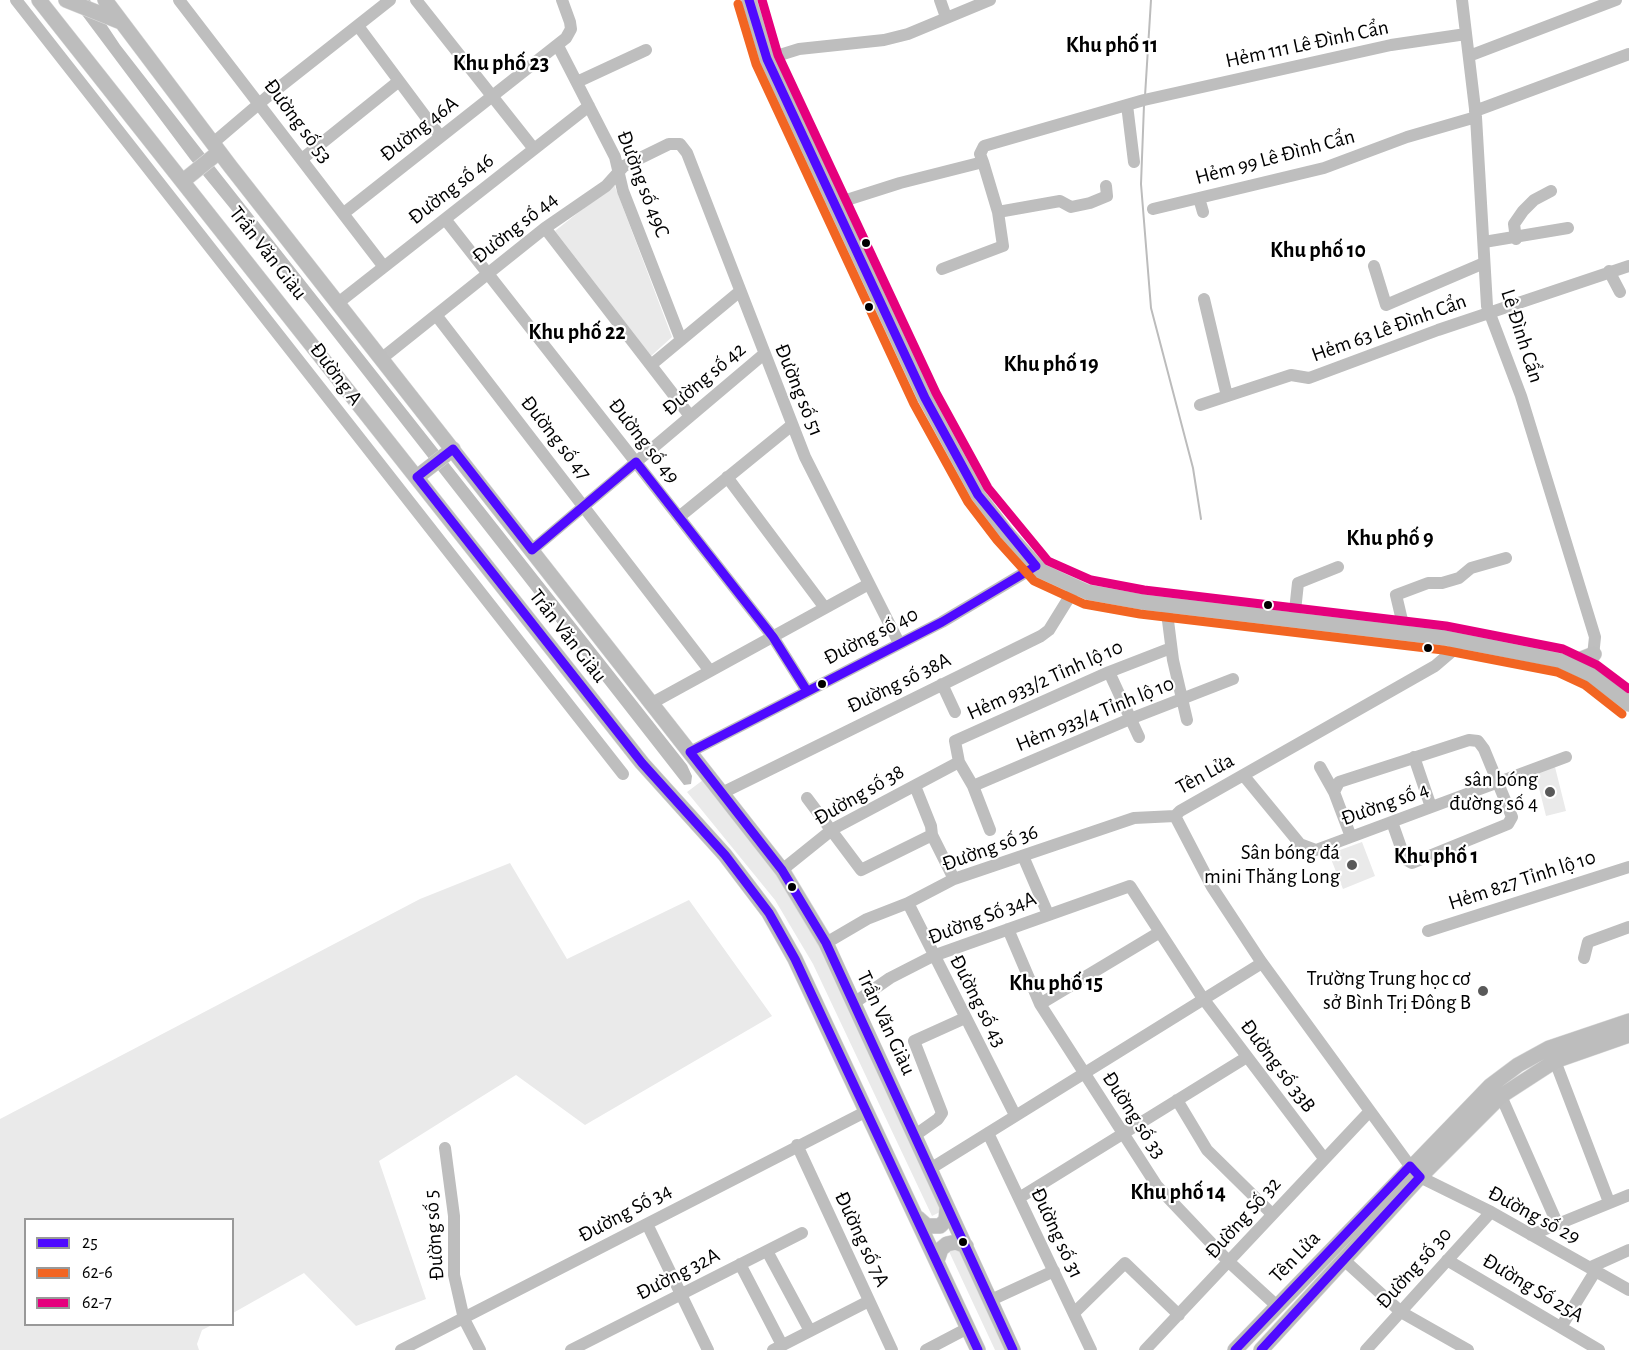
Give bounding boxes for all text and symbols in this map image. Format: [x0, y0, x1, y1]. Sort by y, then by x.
street label: Hẻm 111 Lê Đình Cẩn [1223, 14, 1391, 74]
district label: Khu phố 11 [1066, 32, 1158, 58]
district label: Khu phố 23 [453, 50, 549, 76]
street label: Đường số 53 [258, 74, 338, 168]
street label: Đường 46A [375, 91, 463, 167]
street label: Hẻm 99 Lê Đình Cẩn [1192, 124, 1358, 190]
street label: Đường số 49C [611, 127, 675, 241]
street label: Đường số 46 [403, 148, 499, 230]
street label: Đường số 44 [467, 187, 563, 269]
street label: Trần Văn Giàu [224, 201, 312, 305]
unlabelled marker [860, 237, 872, 249]
district label: Khu phố 10 [1270, 237, 1366, 263]
street label: Lê Đình Cẩn [1495, 286, 1549, 386]
street label: Hẻm 63 Lê Đình Cẩn [1308, 288, 1470, 368]
unlabelled marker [863, 301, 875, 313]
district label: Khu phố 22 [528, 319, 626, 345]
street label: Đường số 42 [657, 337, 751, 421]
street label: Đường A [304, 338, 368, 410]
street label: Đường số 51 [769, 340, 829, 440]
district label: Khu phố 19 [1003, 351, 1099, 377]
street label: Đường số 47 [515, 391, 597, 485]
street label: Đường số 49 [603, 393, 685, 489]
district label: Khu phố 9 [1346, 525, 1434, 551]
street label: Trần Văn Giàu [524, 584, 612, 688]
unlabelled marker [1262, 599, 1274, 611]
street label: Đường số 40 [819, 601, 923, 671]
street label: Hẻm 933/2 Tỉnh lộ 10 [963, 634, 1127, 726]
unlabelled marker [1422, 642, 1434, 654]
street label: Đường số 38A [843, 647, 955, 719]
street label: Hẻm 933/4 Tỉnh lộ 10 [1012, 671, 1178, 757]
unlabelled marker [816, 678, 828, 690]
street label: Tên Lửa [1172, 748, 1238, 800]
street label: Đường số 38 [809, 759, 909, 831]
place label: sân bóng đường số 4 [1449, 767, 1538, 817]
street label: Đường số 4 [1338, 776, 1432, 832]
marker: sân bóng đường số 4 [1543, 785, 1557, 799]
street label: Đường số 36 [939, 819, 1041, 877]
place label: Sân bóng đá mini Thăng Long [1204, 840, 1340, 890]
district label: Khu phố 1 [1394, 843, 1478, 869]
street label: Hẻm 827 Tỉnh lộ 10 [1445, 844, 1599, 916]
marker: Sân bóng đá mini Thăng Long [1345, 858, 1359, 872]
unlabelled marker [786, 881, 798, 893]
street label: Đường Số 34A [924, 886, 1040, 950]
street label: Đường số 43 [944, 951, 1012, 1051]
place label: Trường Trung học cơ sở Bình Trị Đông B [1307, 966, 1471, 1016]
street label: Trần Văn Giàu [851, 967, 921, 1079]
district label: Khu phố 15 [1009, 970, 1103, 996]
marker: Trường Trung học cơ sở Bình Trị Đông B [1476, 984, 1490, 998]
street label: Đường số 33B [1235, 1014, 1321, 1118]
street label: Đường số 33 [1096, 1067, 1172, 1163]
street label: Đường Số 32 [1200, 1172, 1286, 1264]
street label: Đường Số 34 [574, 1178, 676, 1248]
district label: Khu phố 14 [1130, 1179, 1226, 1205]
street label: Đường số 29 [1483, 1180, 1585, 1250]
street label: Đường số 31 [1025, 1183, 1089, 1283]
street label: Đường số 7A [829, 1187, 895, 1291]
street label: Đường số 5 [418, 1189, 450, 1281]
legend [24, 1218, 234, 1326]
street label: Đường số 30 [1371, 1222, 1457, 1314]
street label: Tên Lửa [1264, 1226, 1326, 1288]
text: 25 [82, 1234, 98, 1252]
unlabelled marker [957, 1236, 969, 1248]
street label: Đường 32A [632, 1242, 724, 1306]
street label: Đường Số 25A [1478, 1248, 1588, 1328]
text: 62-6 [82, 1264, 113, 1282]
text: 62-7 [82, 1294, 112, 1312]

